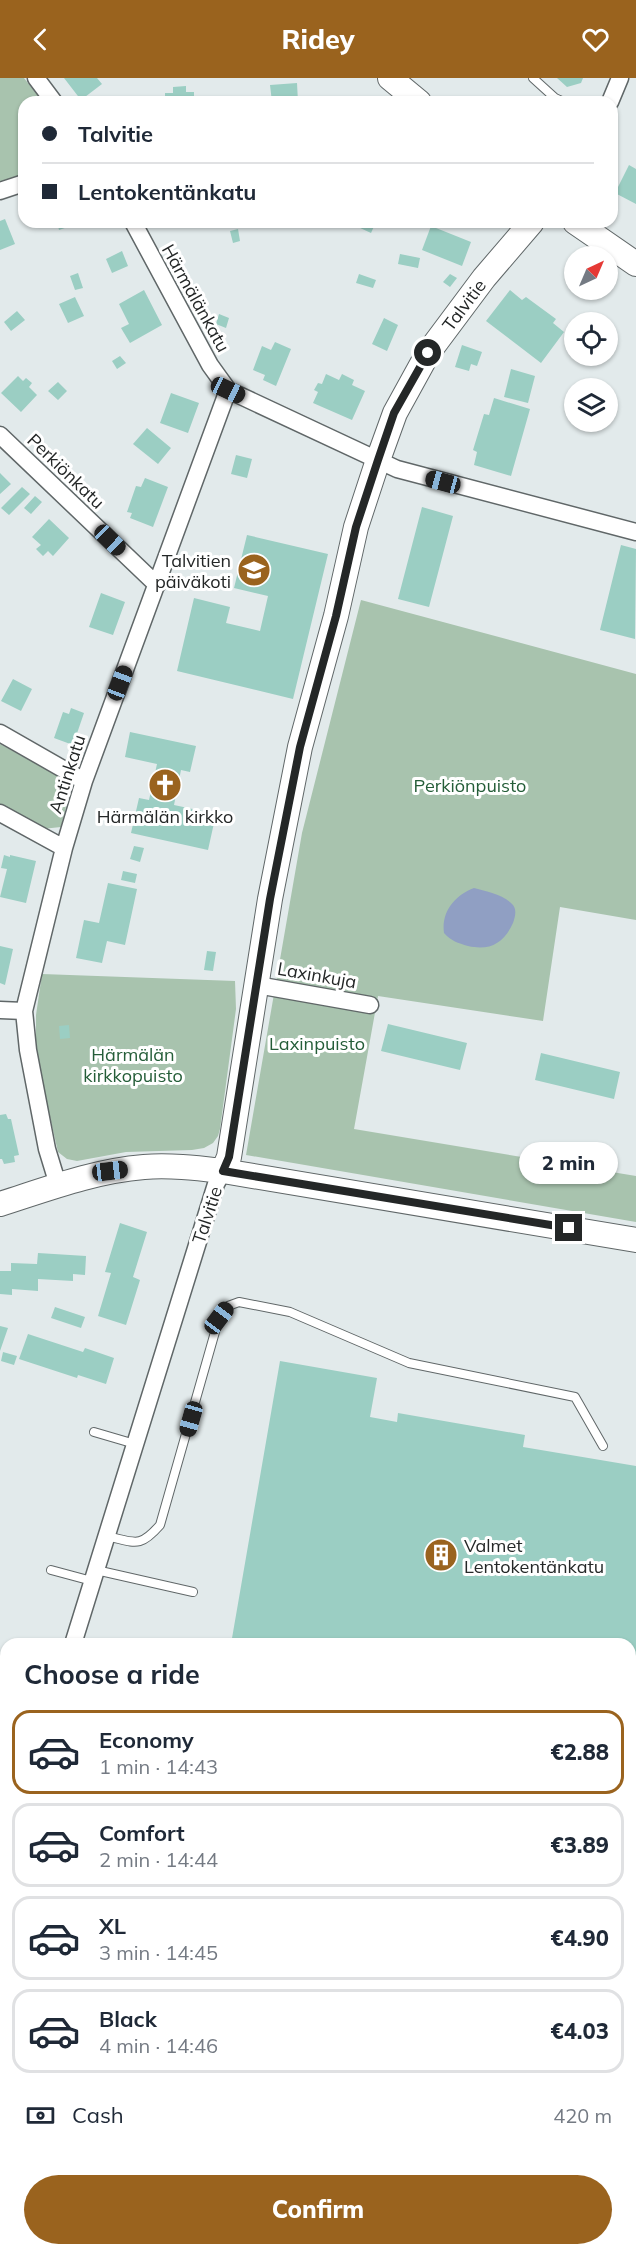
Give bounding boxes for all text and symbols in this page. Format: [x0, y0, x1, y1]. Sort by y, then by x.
text: Ridey [281, 22, 355, 56]
icon: back [24, 23, 57, 56]
icon: heart [579, 23, 612, 56]
text: Talvitie [78, 120, 153, 148]
text: Lentokentänkatu [78, 178, 256, 206]
street label: Härmälänkatu [157, 240, 235, 356]
north arrow [564, 246, 618, 300]
map controls [564, 246, 618, 432]
street label: Talvitie [437, 275, 491, 335]
button: locate [564, 312, 618, 366]
route start [414, 339, 441, 366]
car [208, 374, 248, 406]
button: layers [564, 378, 618, 432]
street label: Perkiönkatu [23, 428, 109, 514]
car [423, 469, 463, 495]
car [91, 521, 129, 559]
place label: Talvitien päiväkoti [155, 549, 231, 593]
school or university icon: Talvitien päiväkoti [236, 552, 272, 588]
car [105, 663, 135, 703]
street label: Antinkatu [43, 732, 91, 816]
church icon: Härmälän kirkko [147, 767, 183, 803]
park label: Perkiönpuisto [414, 774, 526, 797]
place label: Härmälän kirkko [97, 805, 233, 828]
street label: Laxinkuja [276, 957, 358, 993]
park label: Laxinpuisto [269, 1032, 365, 1055]
park label: Härmälän kirkkopuisto [83, 1043, 183, 1087]
callout: 2 min [520, 1141, 618, 1183]
text: 2 min [542, 1150, 595, 1175]
car [91, 1160, 129, 1182]
street label: Talvitie [187, 1183, 227, 1247]
route end [555, 1214, 582, 1241]
car [201, 1298, 237, 1338]
car [177, 1399, 205, 1439]
place label: Valmet Lentokentänkatu [464, 1534, 604, 1578]
building icon: Valmet Lentokentänkatu [423, 1537, 459, 1573]
text: Choose a ride [24, 1657, 200, 1691]
icon: car [27, 1725, 81, 1779]
text: Economy [99, 1726, 194, 1754]
text: €2.88 [550, 1738, 609, 1766]
text: 1 min · 14:43 [99, 1754, 218, 1779]
icon: car [27, 1818, 81, 1872]
text: Comfort [99, 1819, 185, 1847]
text: €3.89 [550, 1831, 609, 1859]
text: 2 min · 14:44 [99, 1847, 218, 1872]
icon: car [27, 1911, 81, 1965]
text: XL [99, 1912, 126, 1940]
text: €4.90 [550, 1924, 609, 1952]
text: 3 min · 14:45 [99, 1940, 218, 1965]
icon: car [27, 2004, 81, 2058]
text: Black [99, 2005, 157, 2033]
text: €4.03 [550, 2017, 609, 2045]
text: 4 min · 14:46 [99, 2033, 218, 2058]
icon: cash [24, 2099, 57, 2132]
text: Cash [72, 2101, 124, 2129]
text: 420 m [553, 2103, 612, 2128]
button: Confirm [24, 2175, 612, 2244]

